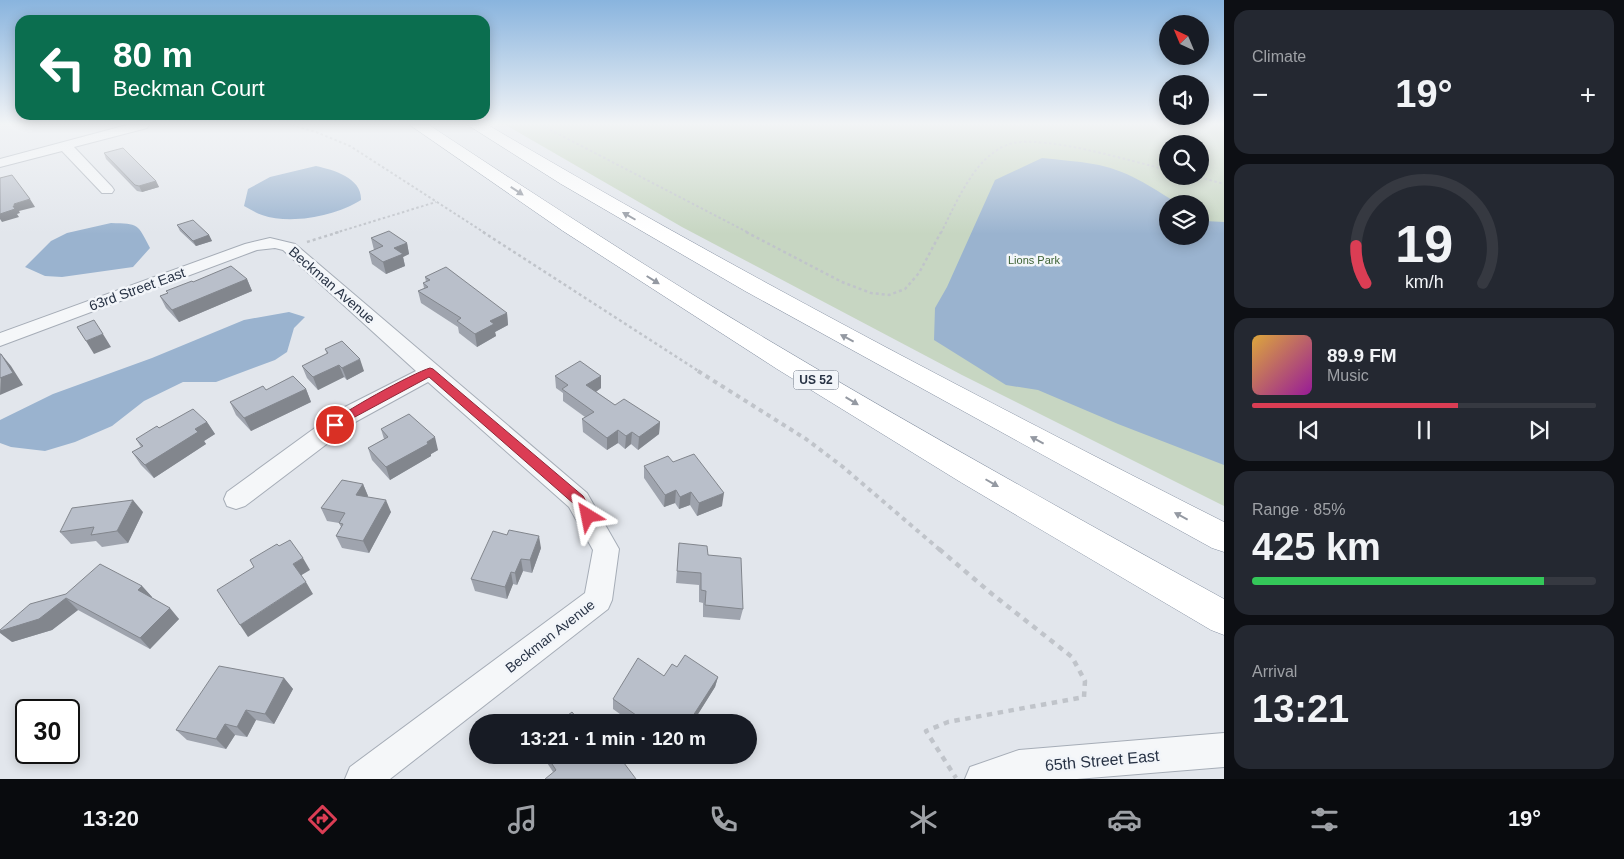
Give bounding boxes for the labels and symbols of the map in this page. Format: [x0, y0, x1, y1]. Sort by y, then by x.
north arrow [1159, 15, 1209, 65]
one-way arrow [510, 187, 524, 196]
one-way arrow [623, 212, 636, 221]
street label: Beckman Avenue [286, 243, 378, 327]
park label: Lions Park [1008, 254, 1060, 266]
street label: 63rd Street East [87, 264, 187, 314]
one-way arrow [647, 275, 660, 285]
one-way arrow [841, 334, 854, 343]
road number: US 52 [794, 370, 838, 390]
one-way arrow [845, 396, 858, 405]
pin [314, 404, 356, 446]
one-way arrow [1030, 436, 1044, 444]
one-way arrow [985, 479, 998, 488]
position arrow [561, 489, 613, 541]
one-way arrow [1174, 512, 1188, 520]
street label: Beckman Avenue [502, 596, 598, 676]
speed limit sign: 30 [15, 699, 80, 764]
street label: 65th Street East [1044, 747, 1160, 774]

